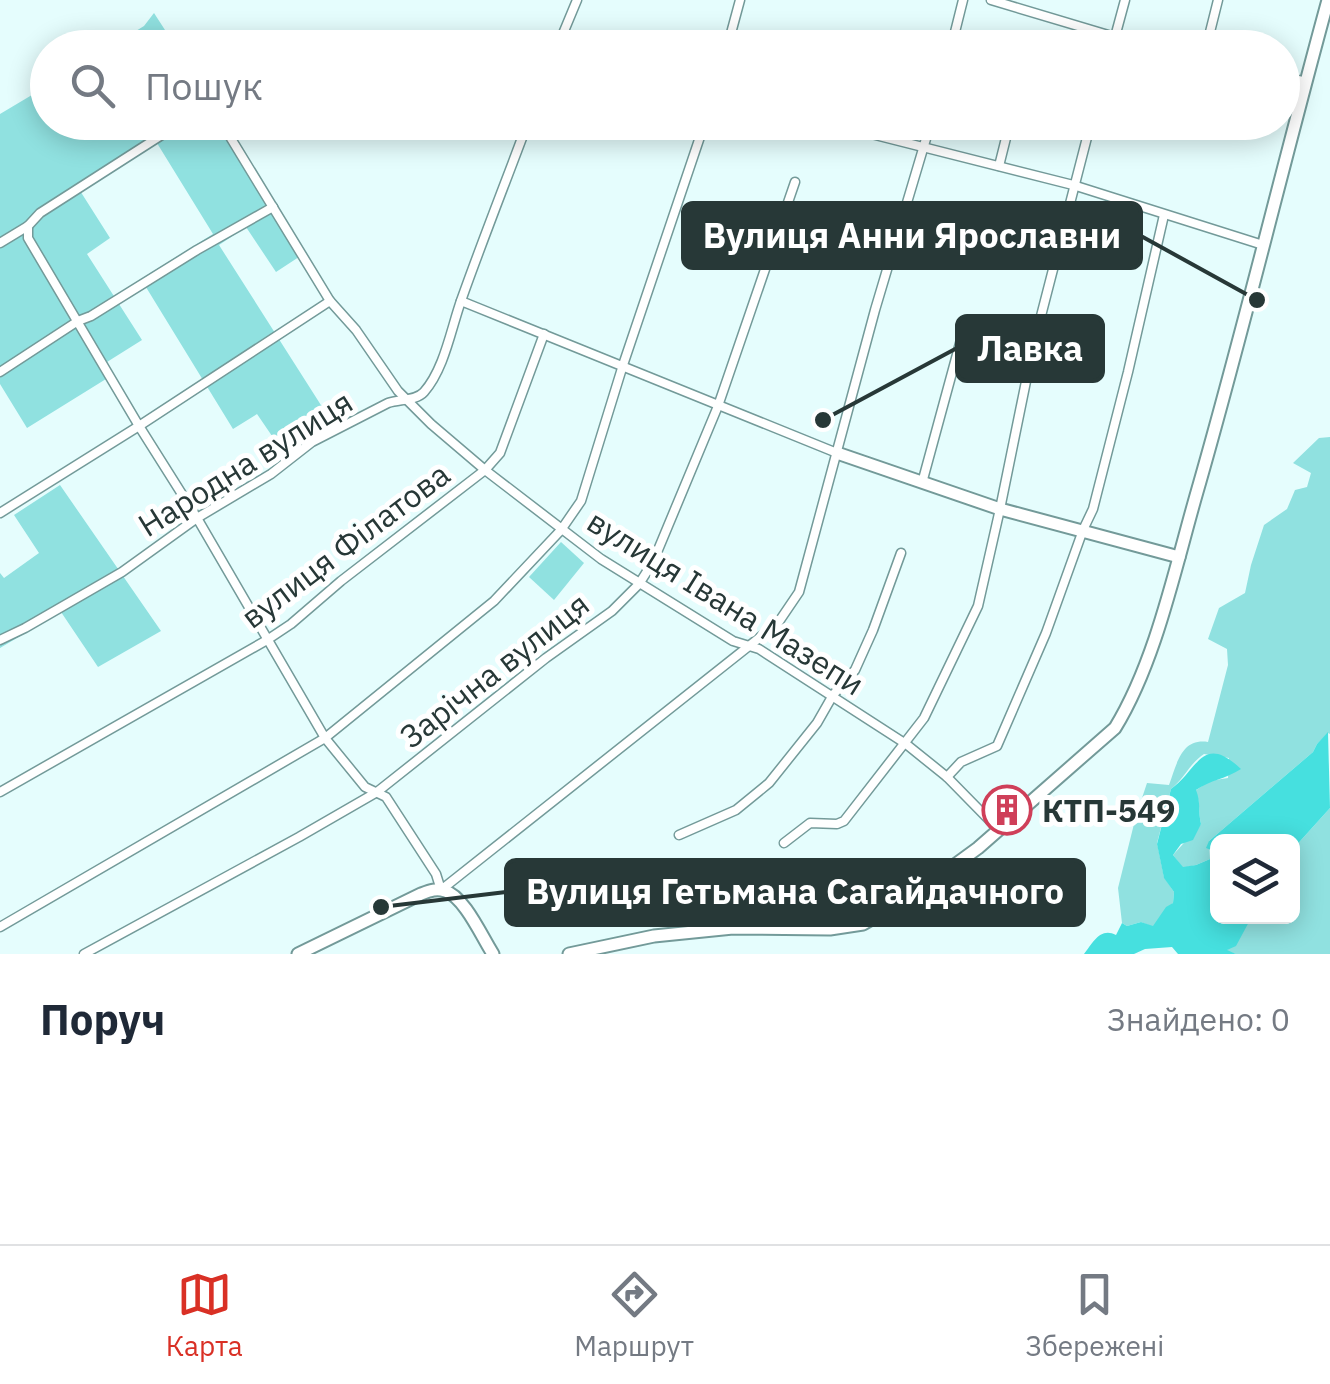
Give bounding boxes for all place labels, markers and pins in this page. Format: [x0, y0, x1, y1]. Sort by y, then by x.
callout: Вулиця Анни Ярославни [683, 203, 1141, 268]
callout: Лавка [957, 316, 1103, 381]
building icon: КТП-549 [981, 784, 1033, 836]
place label: КТП-549 [1042, 789, 1175, 831]
callout: Вулиця Гетьмана Сагайдачного [506, 860, 1084, 925]

